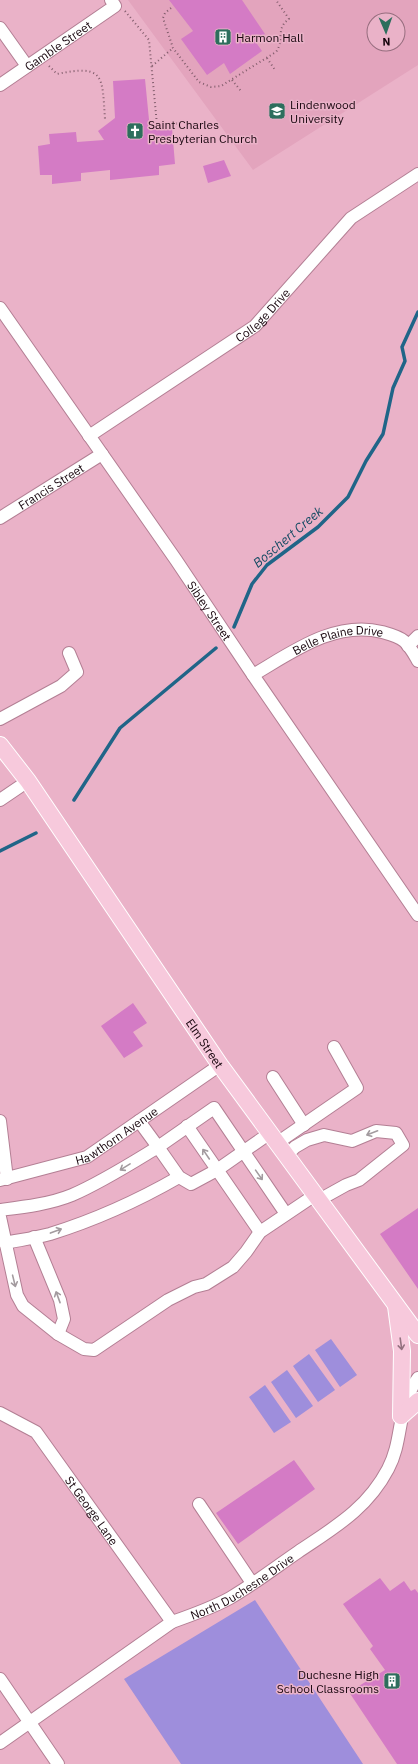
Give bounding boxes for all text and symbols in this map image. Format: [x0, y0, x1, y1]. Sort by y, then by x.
north arrow [366, 12, 406, 52]
street label: Gamble Street [21, 17, 94, 74]
building icon: Harmon Hall [213, 27, 233, 47]
place label: Harmon Hall [236, 30, 304, 45]
text: N [382, 35, 391, 49]
place label: Lindenwood University [290, 97, 356, 126]
school or university icon: Lindenwood University [267, 101, 287, 121]
place label: Saint Charles Presbyterian Church [148, 117, 257, 146]
church icon: Saint Charles Presbyterian Church [125, 121, 145, 141]
street label: College Drive [232, 285, 293, 345]
street label: Francis Street [15, 460, 86, 512]
water label: Boschert Creek [250, 503, 327, 571]
street label: Sibley Street [184, 578, 235, 643]
street label: Belle Plaine Drive [290, 622, 385, 658]
street label: Elm Street [183, 1015, 227, 1071]
street label: Hawthorn Avenue [73, 1103, 161, 1167]
one-way arrow [366, 1130, 378, 1138]
one-way arrow [202, 1149, 210, 1160]
one-way arrow [119, 1164, 131, 1172]
one-way arrow [255, 1170, 263, 1181]
one-way arrow [50, 1227, 62, 1235]
one-way arrow [11, 1274, 18, 1287]
one-way arrow [54, 1292, 62, 1304]
one-way arrow [397, 1337, 405, 1350]
street label: St George Lane [62, 1473, 122, 1548]
street label: North Duchesne Drive [188, 1550, 297, 1622]
place label: Duchesne High School Classrooms [277, 1667, 379, 1696]
building icon: Duchesne High School Classrooms [382, 1671, 402, 1691]

